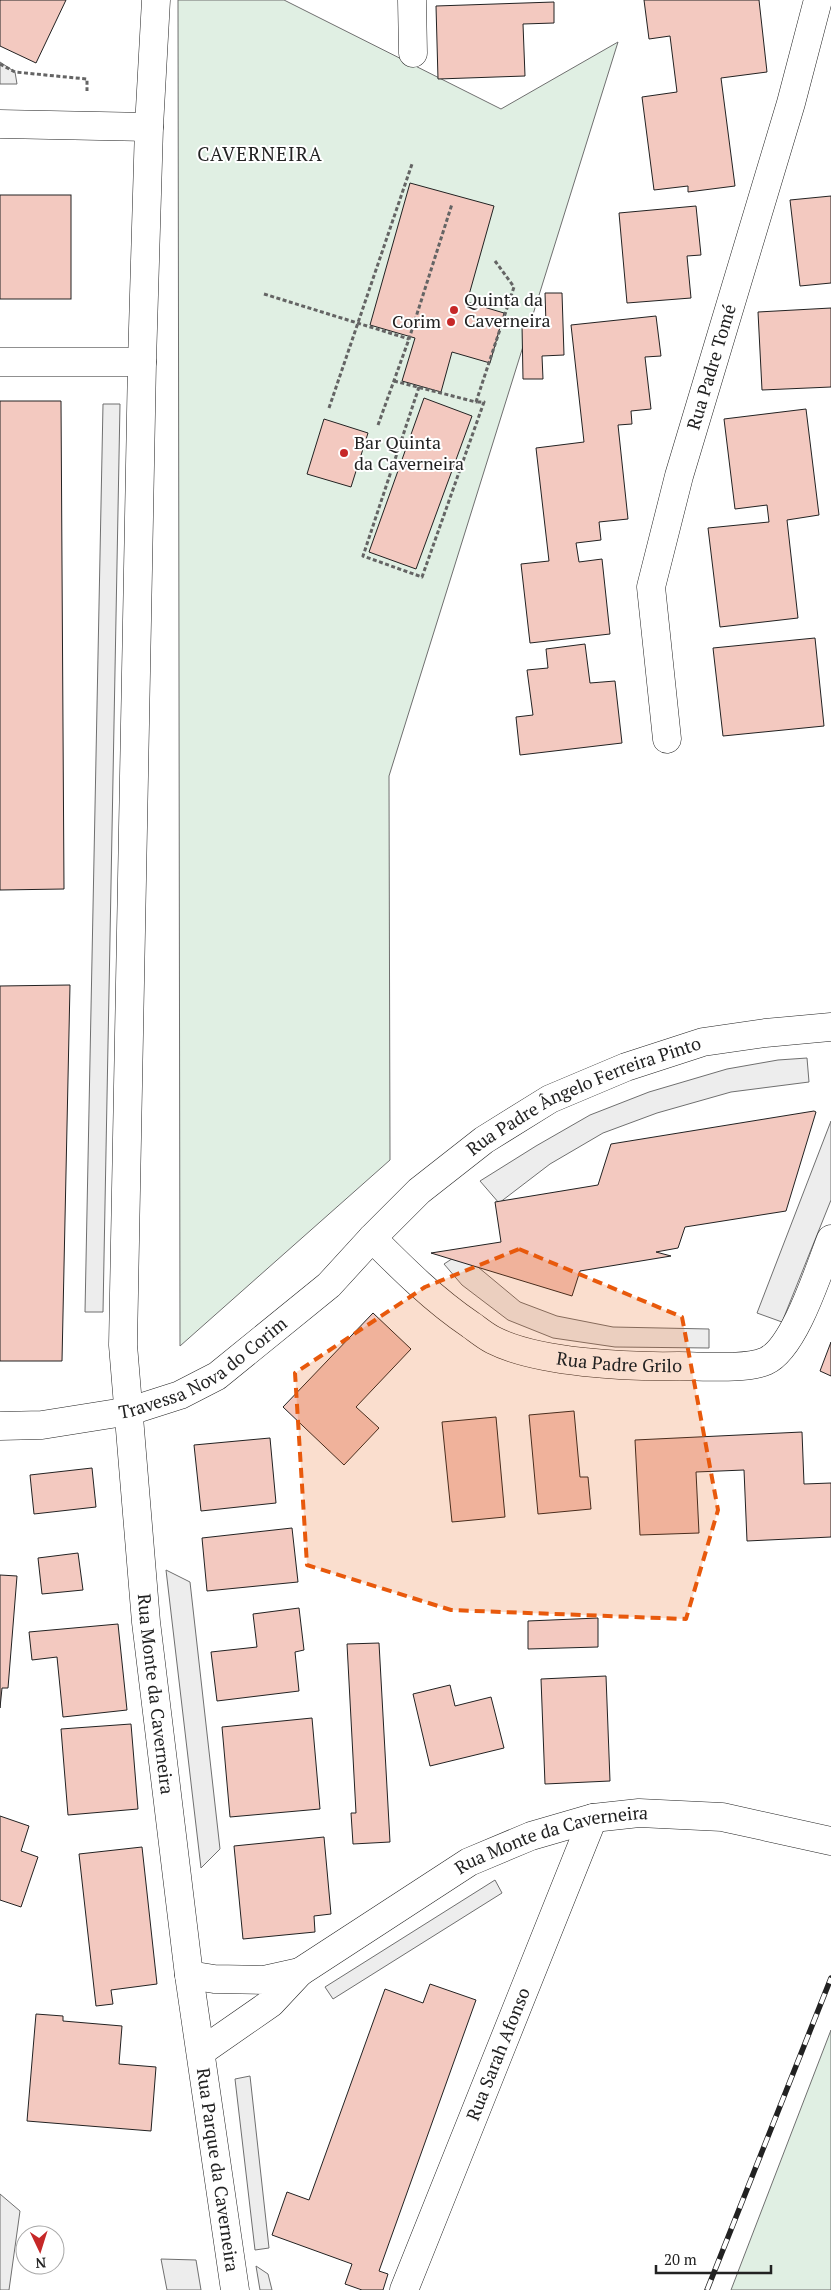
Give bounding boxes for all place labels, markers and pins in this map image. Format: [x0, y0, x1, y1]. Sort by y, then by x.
place label: Quinta da Caverneira [464, 287, 551, 332]
marker: Quinta da Caverneira [448, 304, 460, 316]
place label: Corim [392, 309, 441, 333]
marker: Corim [445, 316, 457, 328]
place label: Bar Quinta da Caverneira [354, 430, 464, 475]
marker: Bar Quinta da Caverneira [338, 447, 350, 459]

